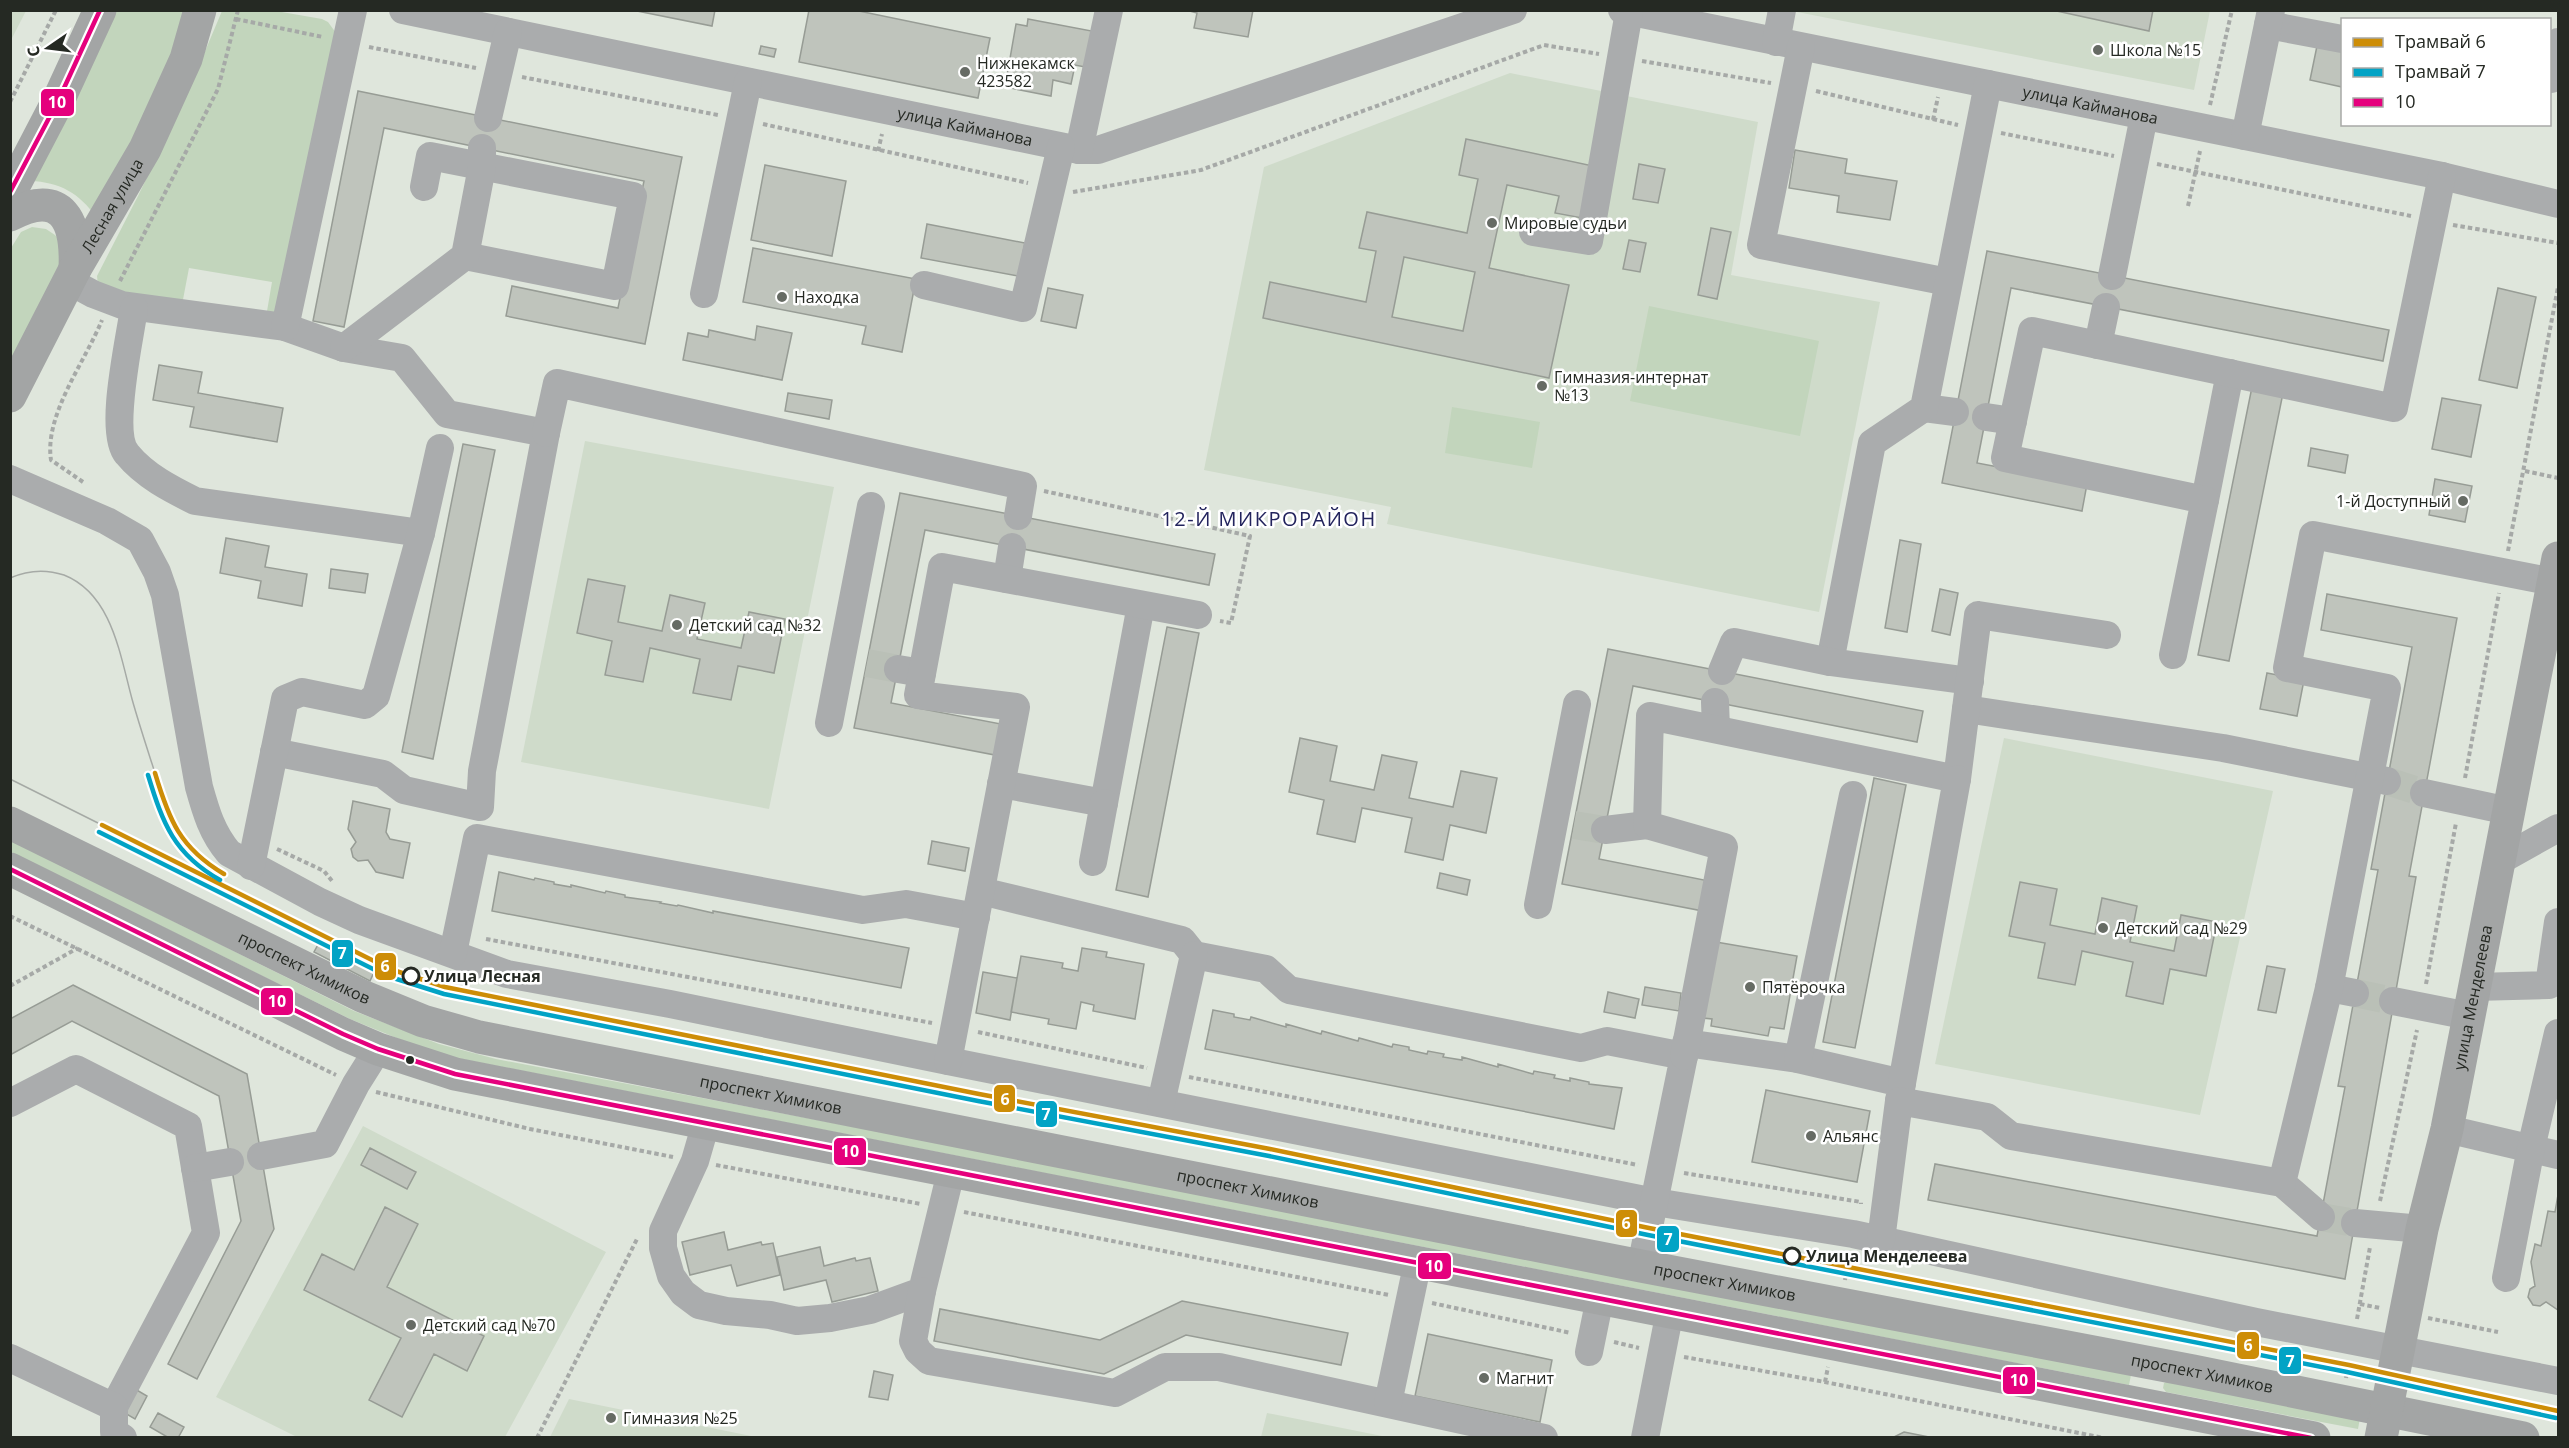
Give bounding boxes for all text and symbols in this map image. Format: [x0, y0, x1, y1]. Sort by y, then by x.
north arrow [18, 18, 78, 78]
legend [2341, 18, 2551, 126]
text: Трамвай 6 [2395, 29, 2486, 53]
place label: Школа №15 [2110, 39, 2201, 61]
marker: Школа №15 [2091, 43, 2105, 57]
text: С [22, 44, 45, 59]
place label: Нижнекамск 423582 [977, 52, 1075, 92]
text: Трамвай 7 [2395, 59, 2486, 83]
marker: Нижнекамск 423582 [958, 65, 972, 79]
street label: улица Кайманова [2021, 80, 2160, 129]
line badge: 10 [40, 88, 75, 117]
text: 10 [2395, 89, 2416, 113]
text: 10 [48, 91, 66, 113]
street label: улица Кайманова [895, 102, 1035, 151]
street label: Лесная улица [76, 154, 148, 257]
place label: Мировые судьи [1504, 212, 1627, 234]
marker: Мировые судьи [1485, 216, 1499, 230]
place label: Находка [794, 286, 859, 308]
marker: Находка [775, 290, 789, 304]
place label: Гимназия-интернат №13 [1554, 366, 1709, 406]
marker: Гимназия-интернат №13 [1535, 379, 1549, 393]
place label: 1-й Доступный [2336, 490, 2451, 512]
marker: 1-й Доступный [2456, 494, 2470, 508]
district label: 12-Й МИКРОРАЙОН [1161, 505, 1377, 532]
place label: Детский сад №32 [689, 614, 821, 636]
marker: Детский сад №32 [670, 618, 684, 632]
place label: Детский сад №29 [2115, 917, 2247, 939]
marker: Детский сад №29 [2096, 921, 2110, 935]
street label: улица Менделеева [2448, 923, 2497, 1072]
street label: проспект Химиков [235, 926, 374, 1009]
line badge: 7 [331, 939, 354, 968]
text: 7 [337, 942, 347, 964]
line badge: 6 [374, 952, 397, 981]
text: 6 [380, 955, 390, 977]
place label: Улица Лесная [424, 965, 541, 987]
marker: Улица Лесная [402, 967, 420, 985]
place label: Пятёрочка [1762, 976, 1845, 998]
marker: Пятёрочка [1743, 980, 1757, 994]
line badge: 10 [260, 987, 294, 1016]
text: 10 [268, 990, 286, 1012]
unlabelled marker [404, 1054, 416, 1066]
street label: проспект Химиков [698, 1070, 844, 1119]
line badge: 6 [993, 1084, 1016, 1113]
text: 6 [1000, 1088, 1010, 1110]
line badge: 7 [1035, 1100, 1058, 1128]
text: 7 [1041, 1103, 1051, 1125]
place label: Альянс [1823, 1125, 1879, 1147]
marker: Альянс [1804, 1129, 1818, 1143]
line badge: 10 [833, 1137, 867, 1166]
text: 10 [841, 1140, 859, 1162]
street label: проспект Химиков [1175, 1164, 1321, 1213]
line badge: 6 [1615, 1209, 1638, 1238]
text: 6 [1621, 1212, 1631, 1234]
line badge: 7 [1656, 1225, 1680, 1253]
text: 7 [1663, 1228, 1673, 1250]
place label: Улица Менделеева [1806, 1245, 1967, 1267]
marker: Улица Менделеева [1783, 1247, 1801, 1265]
line badge: 10 [1417, 1252, 1452, 1280]
text: 10 [1425, 1255, 1443, 1277]
street label: проспект Химиков [1652, 1258, 1798, 1306]
place label: Детский сад №70 [423, 1314, 555, 1336]
marker: Детский сад №70 [404, 1318, 418, 1332]
line badge: 6 [2236, 1331, 2260, 1360]
text: 6 [2243, 1334, 2253, 1356]
line badge: 7 [2278, 1346, 2302, 1375]
street label: проспект Химиков [2129, 1348, 2275, 1398]
text: 7 [2285, 1350, 2295, 1372]
line badge: 10 [2002, 1366, 2036, 1395]
place label: Магнит [1496, 1367, 1554, 1389]
text: 10 [2010, 1369, 2028, 1391]
marker: Магнит [1477, 1371, 1491, 1385]
place label: Гимназия №25 [623, 1407, 738, 1429]
marker: Гимназия №25 [604, 1411, 618, 1425]

